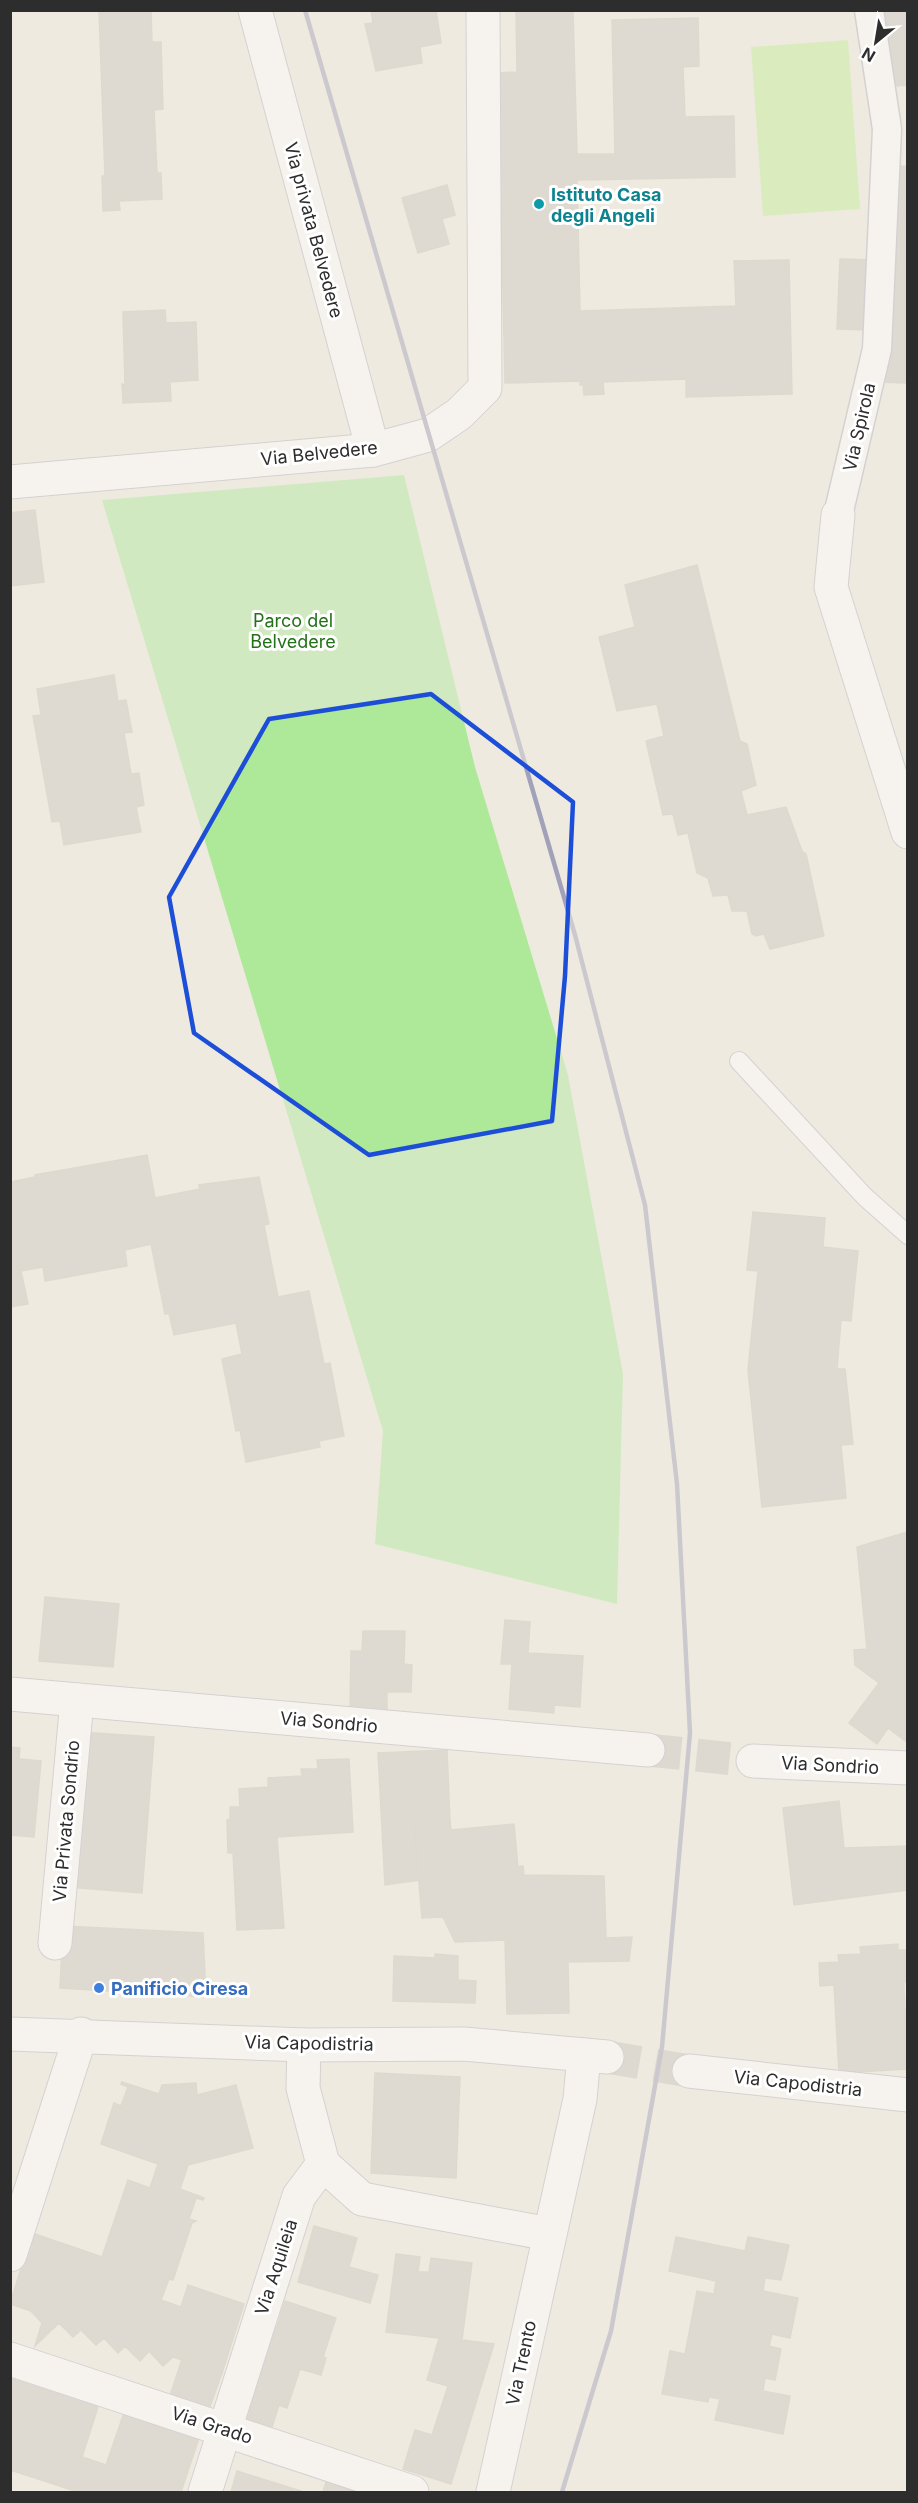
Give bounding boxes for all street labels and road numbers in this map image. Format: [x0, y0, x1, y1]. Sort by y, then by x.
street label: Via privata Belvedere [280, 140, 348, 320]
street label: Via Spirola [839, 380, 879, 474]
street label: Via Belvedere [260, 436, 378, 470]
street label: Via Sondrio [279, 1707, 379, 1737]
street label: Via Privata Sondrio [48, 1739, 84, 1903]
street label: Via Sondrio [780, 1752, 880, 1778]
street label: Via Capodistria [244, 2031, 374, 2055]
street label: Via Capodistria [733, 2066, 863, 2100]
street label: Via Aquileia [251, 2216, 301, 2318]
street label: Via Trento [502, 2318, 540, 2408]
street label: Via Grado [169, 2402, 255, 2448]

